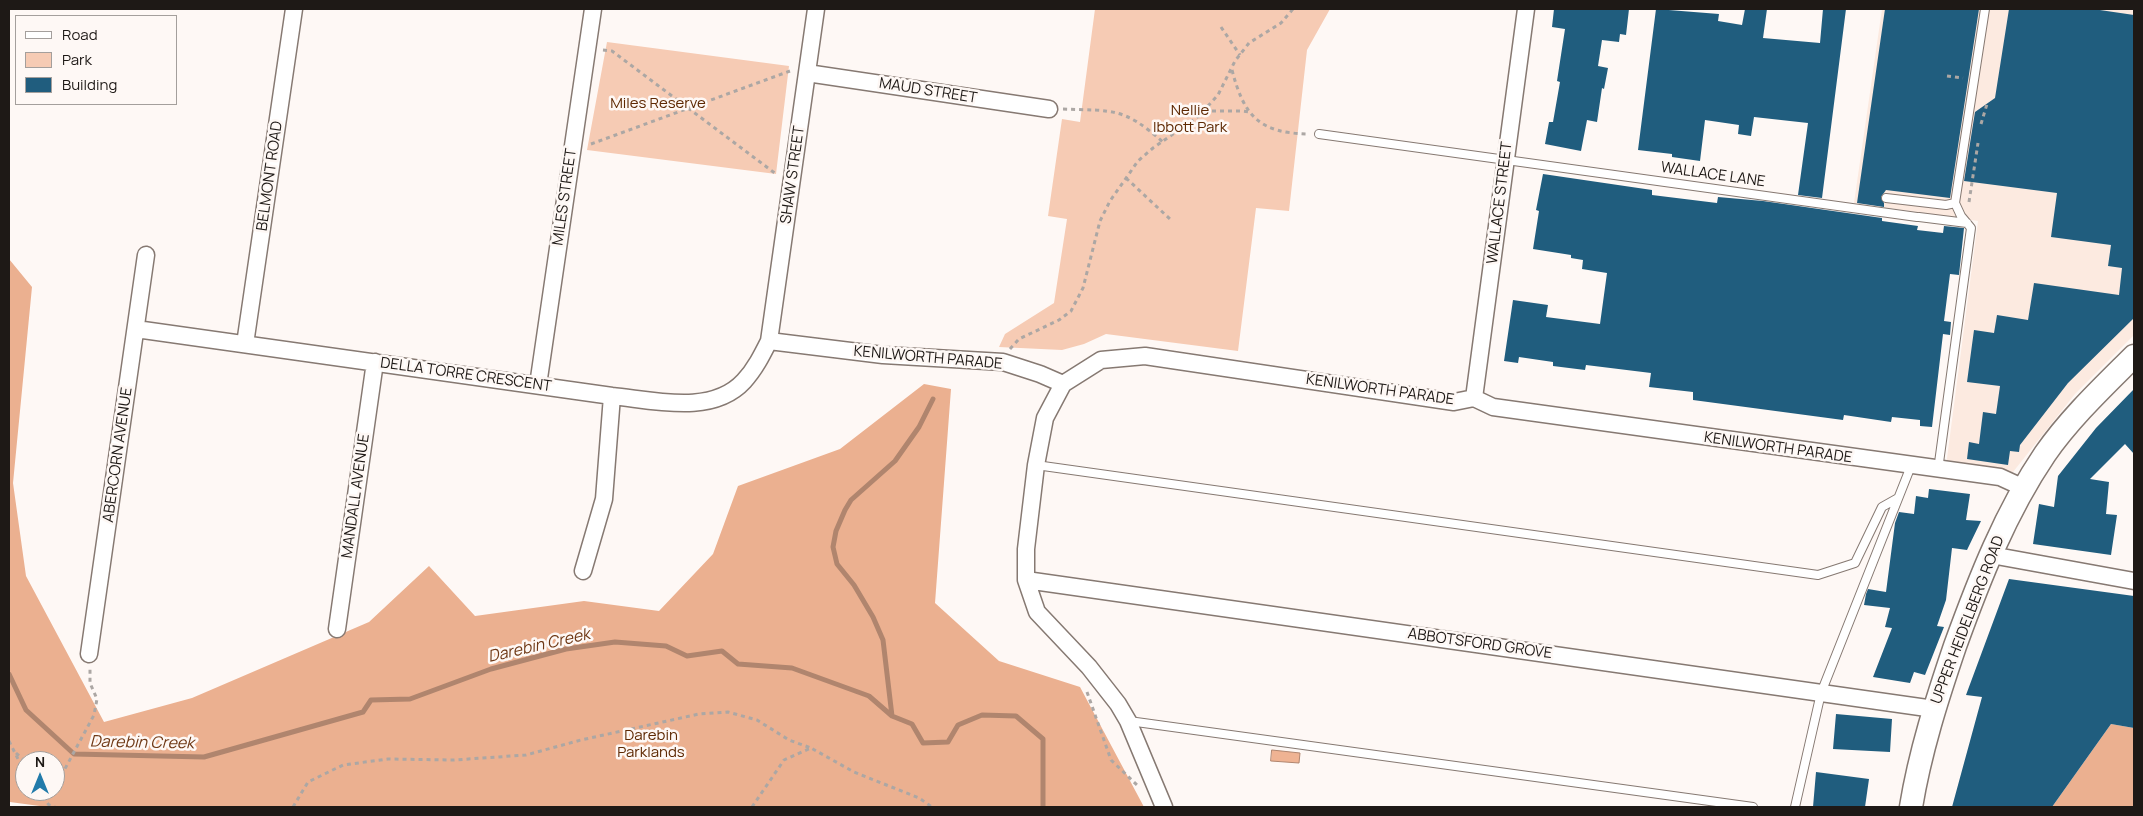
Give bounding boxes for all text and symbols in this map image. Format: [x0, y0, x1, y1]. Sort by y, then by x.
legend [15, 15, 178, 105]
text: Road [62, 24, 98, 45]
text: Park [62, 49, 92, 70]
text: Building [62, 74, 117, 95]
street label: MAUD STREET [878, 74, 978, 108]
park label: Miles Reserve [610, 95, 706, 113]
park label: Nellie Ibbott Park [1153, 102, 1227, 137]
street label: BELMONT ROAD [253, 120, 287, 232]
street label: SHAW STREET [777, 125, 809, 225]
street label: WALLACE STREET [1484, 141, 1516, 265]
street label: MILES STREET [549, 147, 581, 247]
street label: WALLACE LANE [1660, 159, 1766, 191]
street label: KENILWORTH PARADE [853, 343, 1003, 373]
street label: DELLA TORRE CRESCENT [379, 354, 553, 396]
street label: KENILWORTH PARADE [1305, 371, 1455, 409]
street label: ABERCORN AVENUE [100, 386, 136, 524]
street label: KENILWORTH PARADE [1703, 429, 1853, 467]
street label: MANDALL AVENUE [338, 433, 374, 559]
street label: UPPER HEIDELBERG ROAD [1928, 533, 2008, 707]
water label: Darebin Creek [486, 625, 592, 667]
street label: ABBOTSFORD GROVE [1407, 625, 1553, 663]
park label: Darebin Parklands [617, 727, 685, 762]
water label: Darebin Creek [90, 732, 194, 754]
north arrow [15, 751, 65, 801]
text: N [35, 752, 45, 771]

